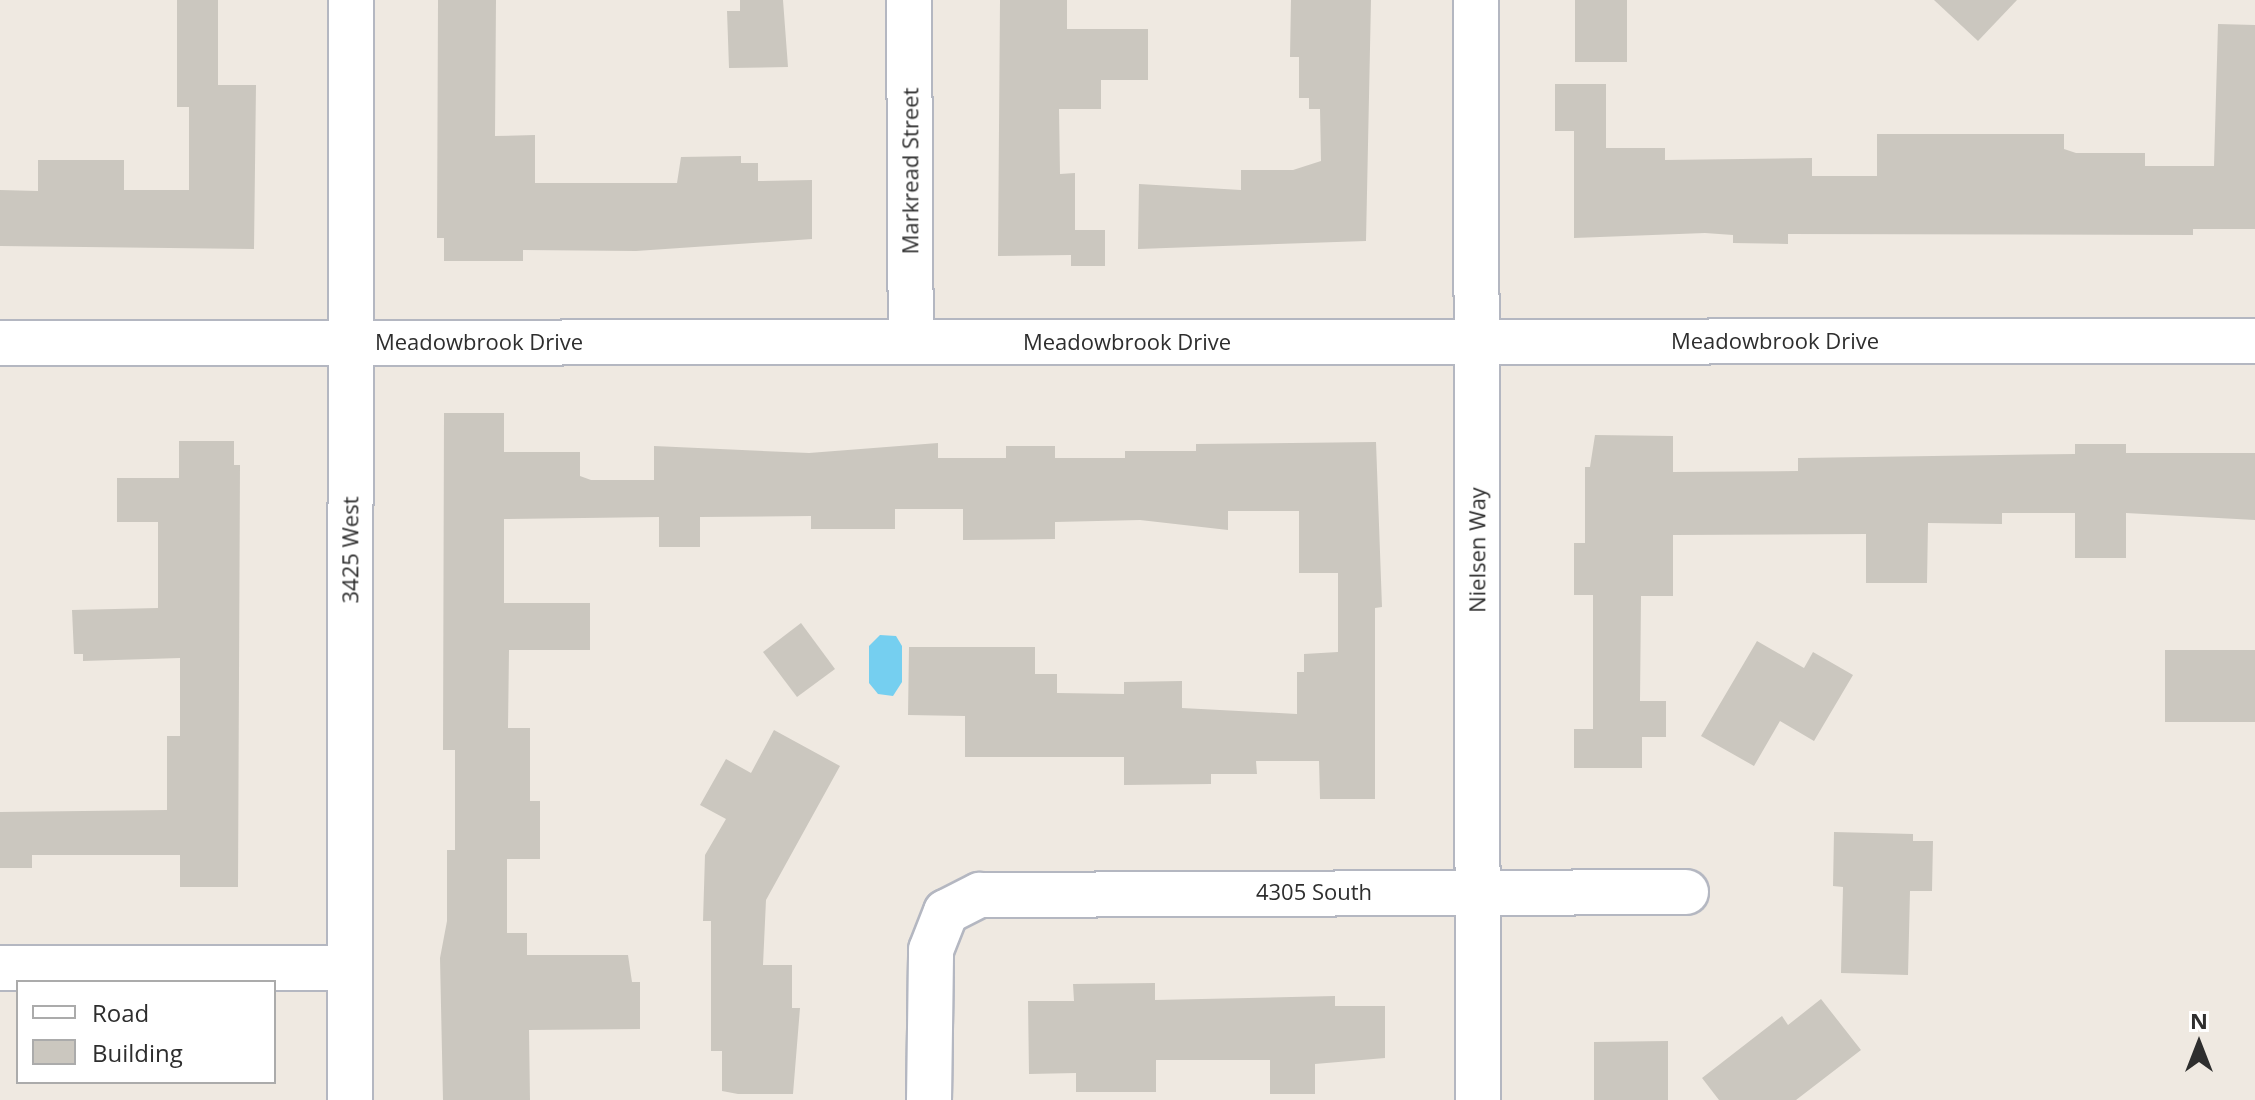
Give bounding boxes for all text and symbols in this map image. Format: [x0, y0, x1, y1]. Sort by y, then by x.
street label: Markread Street [897, 88, 923, 254]
street label: Meadowbrook Drive [1671, 328, 1879, 354]
street label: Meadowbrook Drive [375, 329, 583, 355]
street label: Meadowbrook Drive [1023, 329, 1231, 355]
street label: Nielsen Way [1464, 487, 1490, 613]
street label: 3425 West [337, 496, 363, 604]
street label: 4305 South [1256, 879, 1372, 905]
legend [16, 980, 276, 1084]
text: Road [92, 996, 149, 1029]
north arrow [2159, 1004, 2239, 1084]
text: N [2190, 1005, 2208, 1035]
text: Building [92, 1036, 183, 1069]

